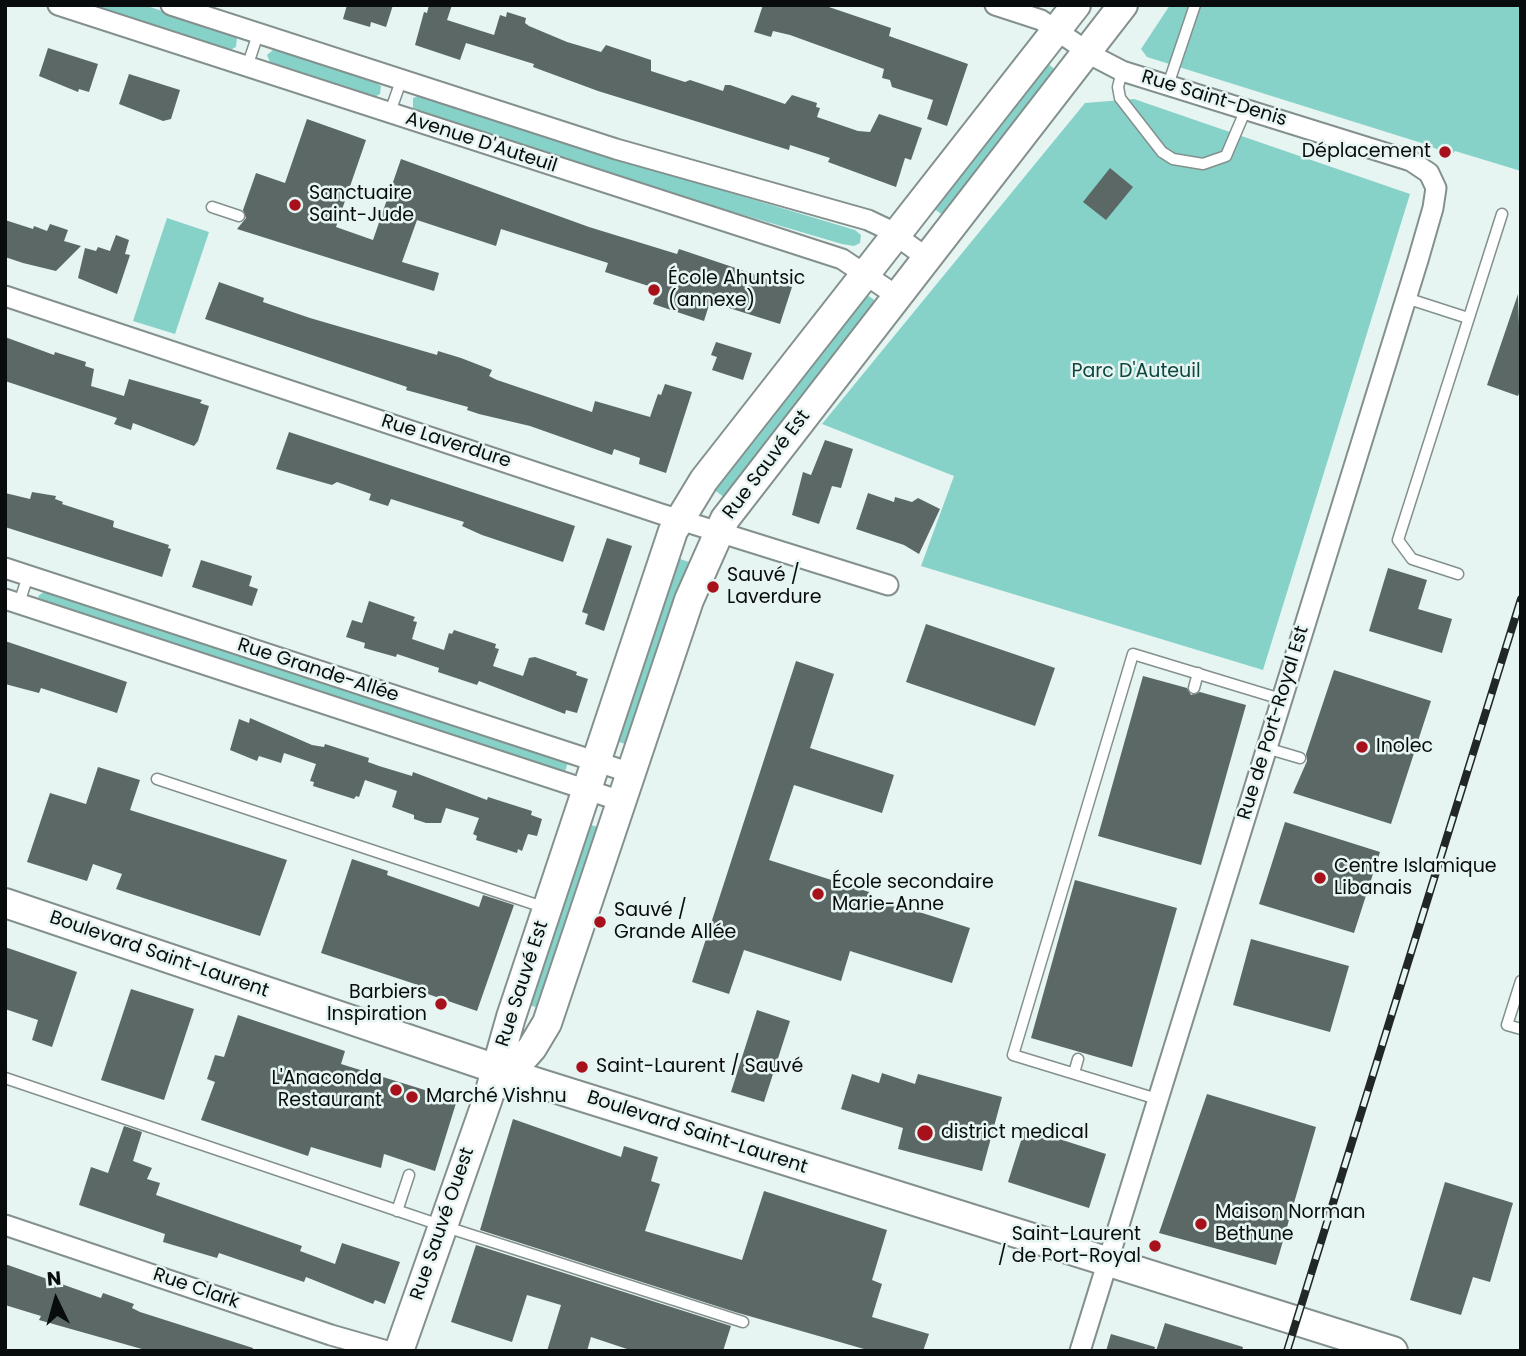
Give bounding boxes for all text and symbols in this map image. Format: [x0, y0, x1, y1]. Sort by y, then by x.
street label: Rue Saint-Denis [1139, 66, 1289, 132]
street label: Avenue D'Auteuil [402, 108, 560, 178]
place label: Déplacement [1302, 141, 1431, 163]
marker: Déplacement [1437, 144, 1453, 160]
place label: Sanctuaire Saint-Jude [309, 183, 414, 227]
marker: Sanctuaire Saint-Jude [287, 197, 303, 213]
place label: École Ahuntsic (annexe) [668, 268, 805, 312]
marker: École Ahuntsic (annexe) [646, 282, 662, 298]
park label: Parc D'Auteuil [1071, 361, 1201, 383]
street label: Rue Sauvé Est [719, 406, 815, 524]
street label: Rue Laverdure [378, 410, 514, 474]
place label: Sauvé / Laverdure [727, 565, 821, 609]
marker: Sauvé / Laverdure [705, 579, 721, 595]
street label: Rue de Port-Royal Est [1234, 623, 1314, 823]
street label: Rue Grande-Allée [234, 634, 402, 708]
place label: Inolec [1376, 736, 1433, 758]
marker: Inolec [1354, 739, 1370, 755]
place label: Centre Islamique Libanais [1334, 856, 1497, 900]
marker: Centre Islamique Libanais [1312, 870, 1328, 886]
place label: École secondaire Marie-Anne [832, 872, 994, 916]
marker: École secondaire Marie-Anne [810, 886, 826, 902]
place label: Sauvé / Grande Allée [614, 900, 736, 944]
street label: Boulevard Saint-Laurent [46, 907, 272, 1003]
marker: Sauvé / Grande Allée [592, 914, 608, 930]
street label: Rue Sauvé Est [492, 918, 554, 1050]
place label: Barbiers Inspiration [327, 982, 427, 1026]
marker: Barbiers Inspiration [433, 996, 449, 1012]
place label: Saint-Laurent / Sauvé [596, 1056, 803, 1078]
marker: Saint-Laurent / Sauvé [574, 1059, 590, 1075]
place label: L'Anaconda Restaurant [271, 1068, 382, 1112]
marker: L'Anaconda Restaurant [388, 1082, 404, 1098]
place label: Marché Vishnu [426, 1086, 567, 1108]
street label: Boulevard Saint-Laurent [584, 1087, 810, 1179]
marker: Marché Vishnu [404, 1089, 420, 1105]
place label: district medical [941, 1122, 1089, 1144]
marker: district medical [915, 1123, 935, 1143]
street label: Rue Sauvé Ouest [406, 1145, 480, 1303]
place label: Maison Norman Bethune [1215, 1202, 1365, 1246]
marker: Maison Norman Bethune [1193, 1216, 1209, 1232]
place label: Saint-Laurent / de Port-Royal [998, 1224, 1141, 1268]
marker: Saint-Laurent / de Port-Royal [1147, 1238, 1163, 1254]
street label: Rue Clark [150, 1264, 242, 1314]
north arrow [21, 1265, 91, 1335]
text: N [46, 1265, 62, 1293]

